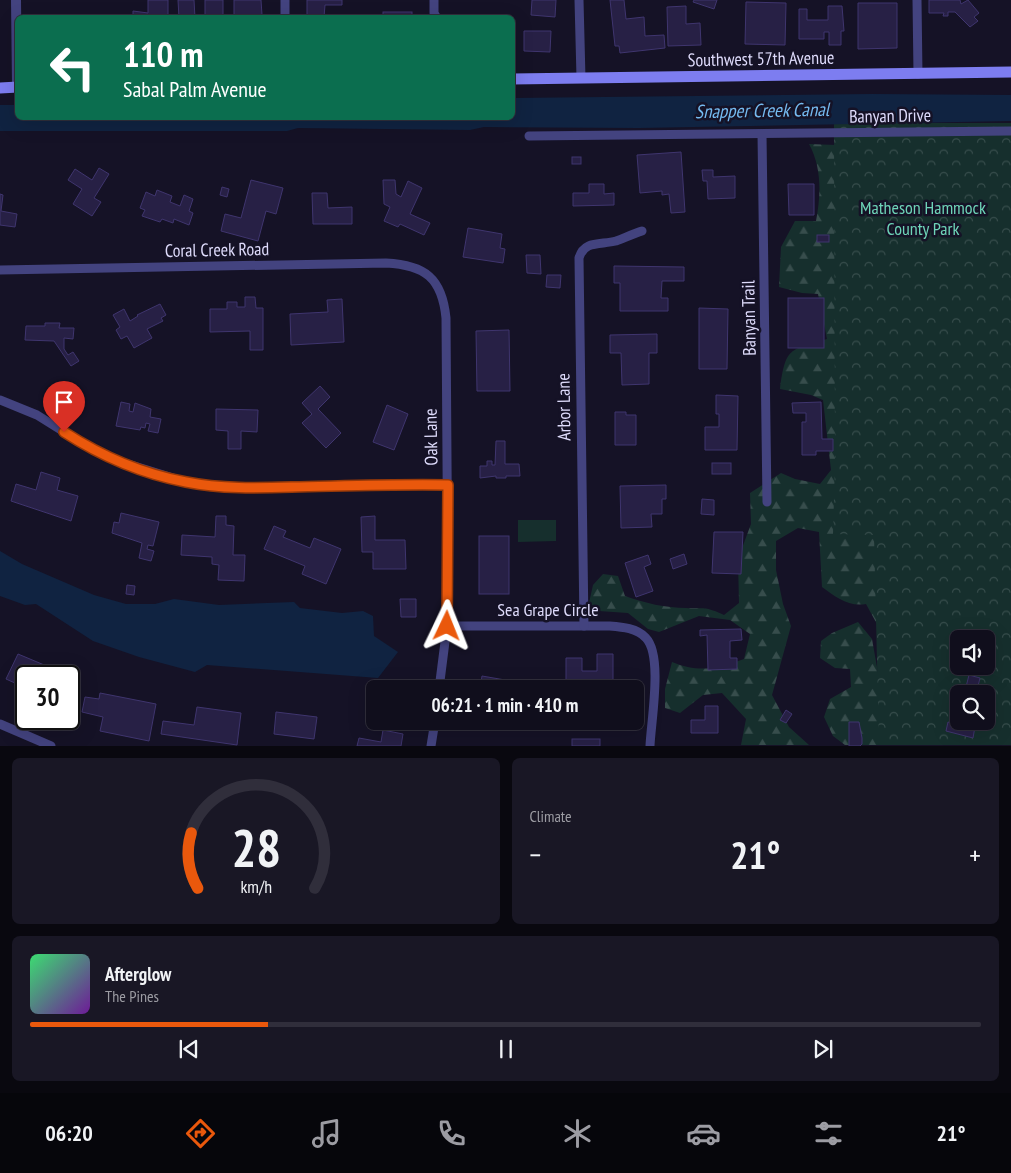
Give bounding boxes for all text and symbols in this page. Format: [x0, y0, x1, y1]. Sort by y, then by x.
text: 110 m [123, 31, 204, 77]
icon: left [40, 35, 105, 100]
street label: Southwest 57th Avenue [687, 46, 835, 71]
text: Sabal Palm Avenue [123, 75, 267, 103]
water label: Snapper Creek Canal [695, 97, 831, 123]
street label: Banyan Drive [849, 103, 931, 128]
park label: Matheson Hammock County Park [860, 196, 986, 240]
street label: Coral Creek Road [165, 237, 269, 262]
street label: Banyan Trail [736, 279, 761, 356]
street label: Arbor Lane [551, 373, 576, 441]
pin [43, 381, 85, 432]
icon: arrive [50, 388, 78, 416]
street label: Oak Lane [419, 408, 442, 466]
street label: Sea Grape Circle [497, 598, 599, 621]
position arrow [420, 599, 472, 651]
map controls [950, 630, 995, 730]
button: sound [950, 630, 995, 675]
speed limit sign: 30 [15, 665, 80, 730]
button: search [950, 685, 995, 730]
text: 06:21 · 1 min · 410 m [432, 693, 578, 717]
text: Climate [530, 806, 572, 826]
text: 28 [231, 814, 281, 881]
text: 21° [730, 830, 780, 879]
text: − [530, 836, 541, 873]
text: + [969, 836, 981, 873]
text: km/h [240, 875, 272, 898]
text: Afterglow [105, 962, 171, 986]
text: The Pines [105, 986, 159, 1006]
icon: previous [175, 1035, 203, 1063]
icon: pause [492, 1035, 520, 1063]
icon: next [809, 1035, 837, 1063]
icon: directions [183, 1116, 218, 1151]
icon: music [309, 1116, 344, 1151]
icon: phone [434, 1116, 469, 1151]
icon: climate [560, 1116, 595, 1151]
icon: car [686, 1116, 721, 1151]
icon: filters [811, 1116, 846, 1151]
text: 06:20 [45, 1119, 93, 1147]
text: 21° [937, 1119, 966, 1147]

